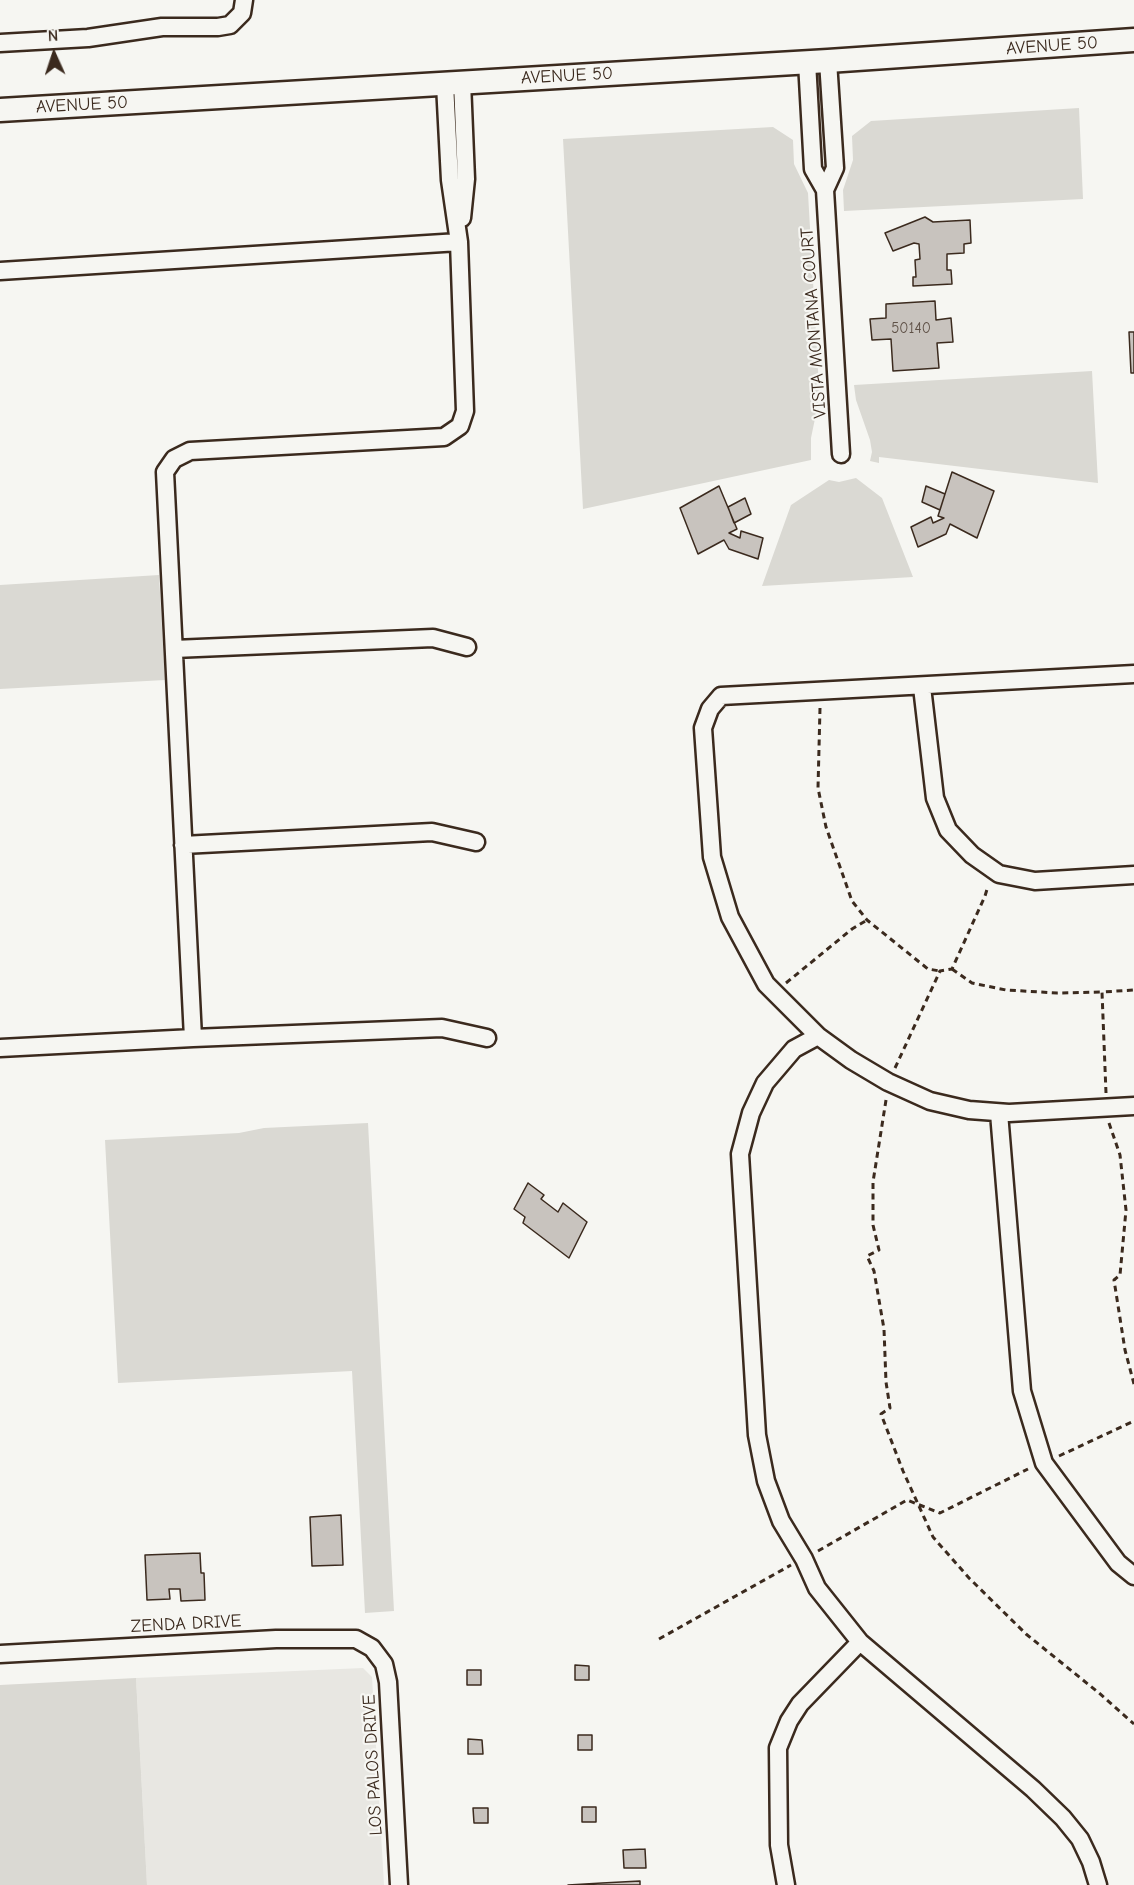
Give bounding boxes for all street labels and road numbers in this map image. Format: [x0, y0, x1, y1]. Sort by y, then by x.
street label: AVENUE 50 [1005, 32, 1099, 60]
street label: AVENUE 50 [520, 63, 614, 89]
street label: AVENUE 50 [35, 92, 129, 118]
street label: VISTA MONTANA COURT [797, 227, 831, 419]
street label: ZENDA DRIVE [130, 1610, 242, 1638]
street label: LOS PALOS DRIVE [359, 1694, 387, 1836]

